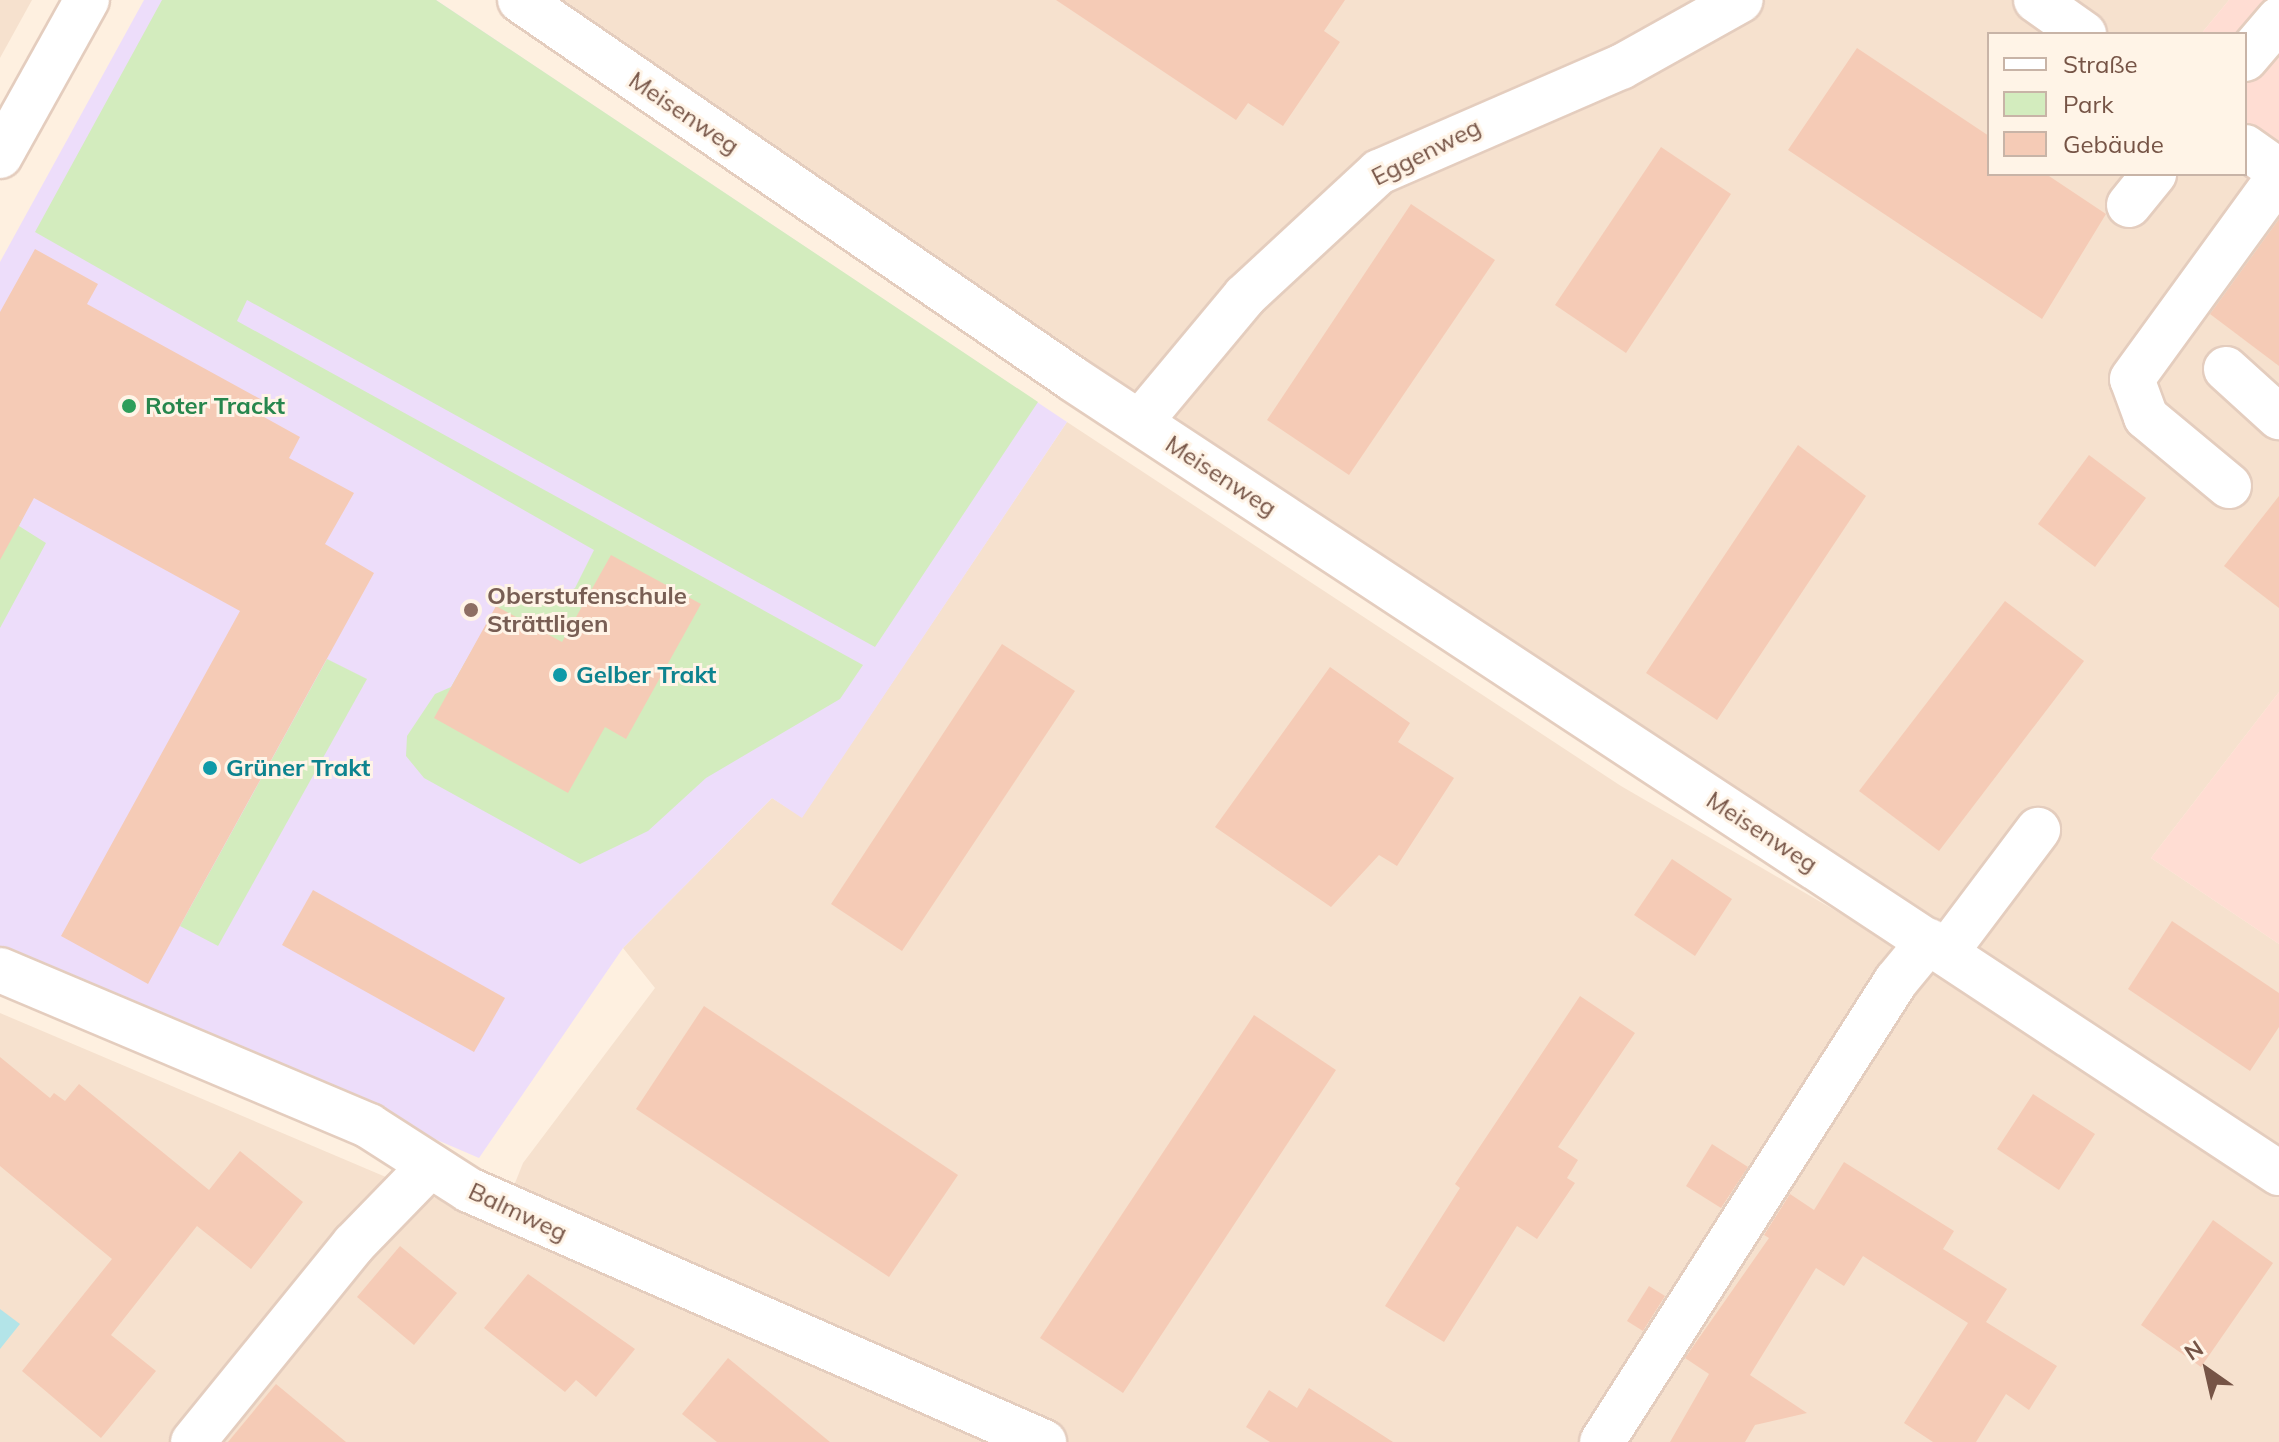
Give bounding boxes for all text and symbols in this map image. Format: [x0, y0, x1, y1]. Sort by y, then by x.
legend [1987, 32, 2247, 176]
text: Straße [2063, 49, 2138, 79]
street label: Meisenweg [624, 66, 744, 160]
text: Park [2063, 89, 2114, 119]
street label: Eggenweg [1367, 112, 1485, 192]
text: Gebäude [2063, 129, 2164, 159]
place label: Roter Trackt [145, 392, 285, 420]
marker: Roter Trackt [120, 397, 138, 415]
street label: Meisenweg [1160, 429, 1282, 523]
place label: Oberstufenschule Strättligen [487, 582, 687, 638]
marker: Oberstufenschule Strättligen [462, 601, 480, 619]
place label: Gelber Trakt [576, 661, 716, 689]
marker: Gelber Trakt [551, 666, 569, 684]
place label: Grüner Trakt [226, 754, 370, 782]
marker: Grüner Trakt [201, 759, 219, 777]
street label: Meisenweg [1701, 785, 1823, 879]
street label: Balmweg [464, 1177, 572, 1247]
north arrow [2167, 1330, 2247, 1410]
text: N [2179, 1334, 2208, 1366]

